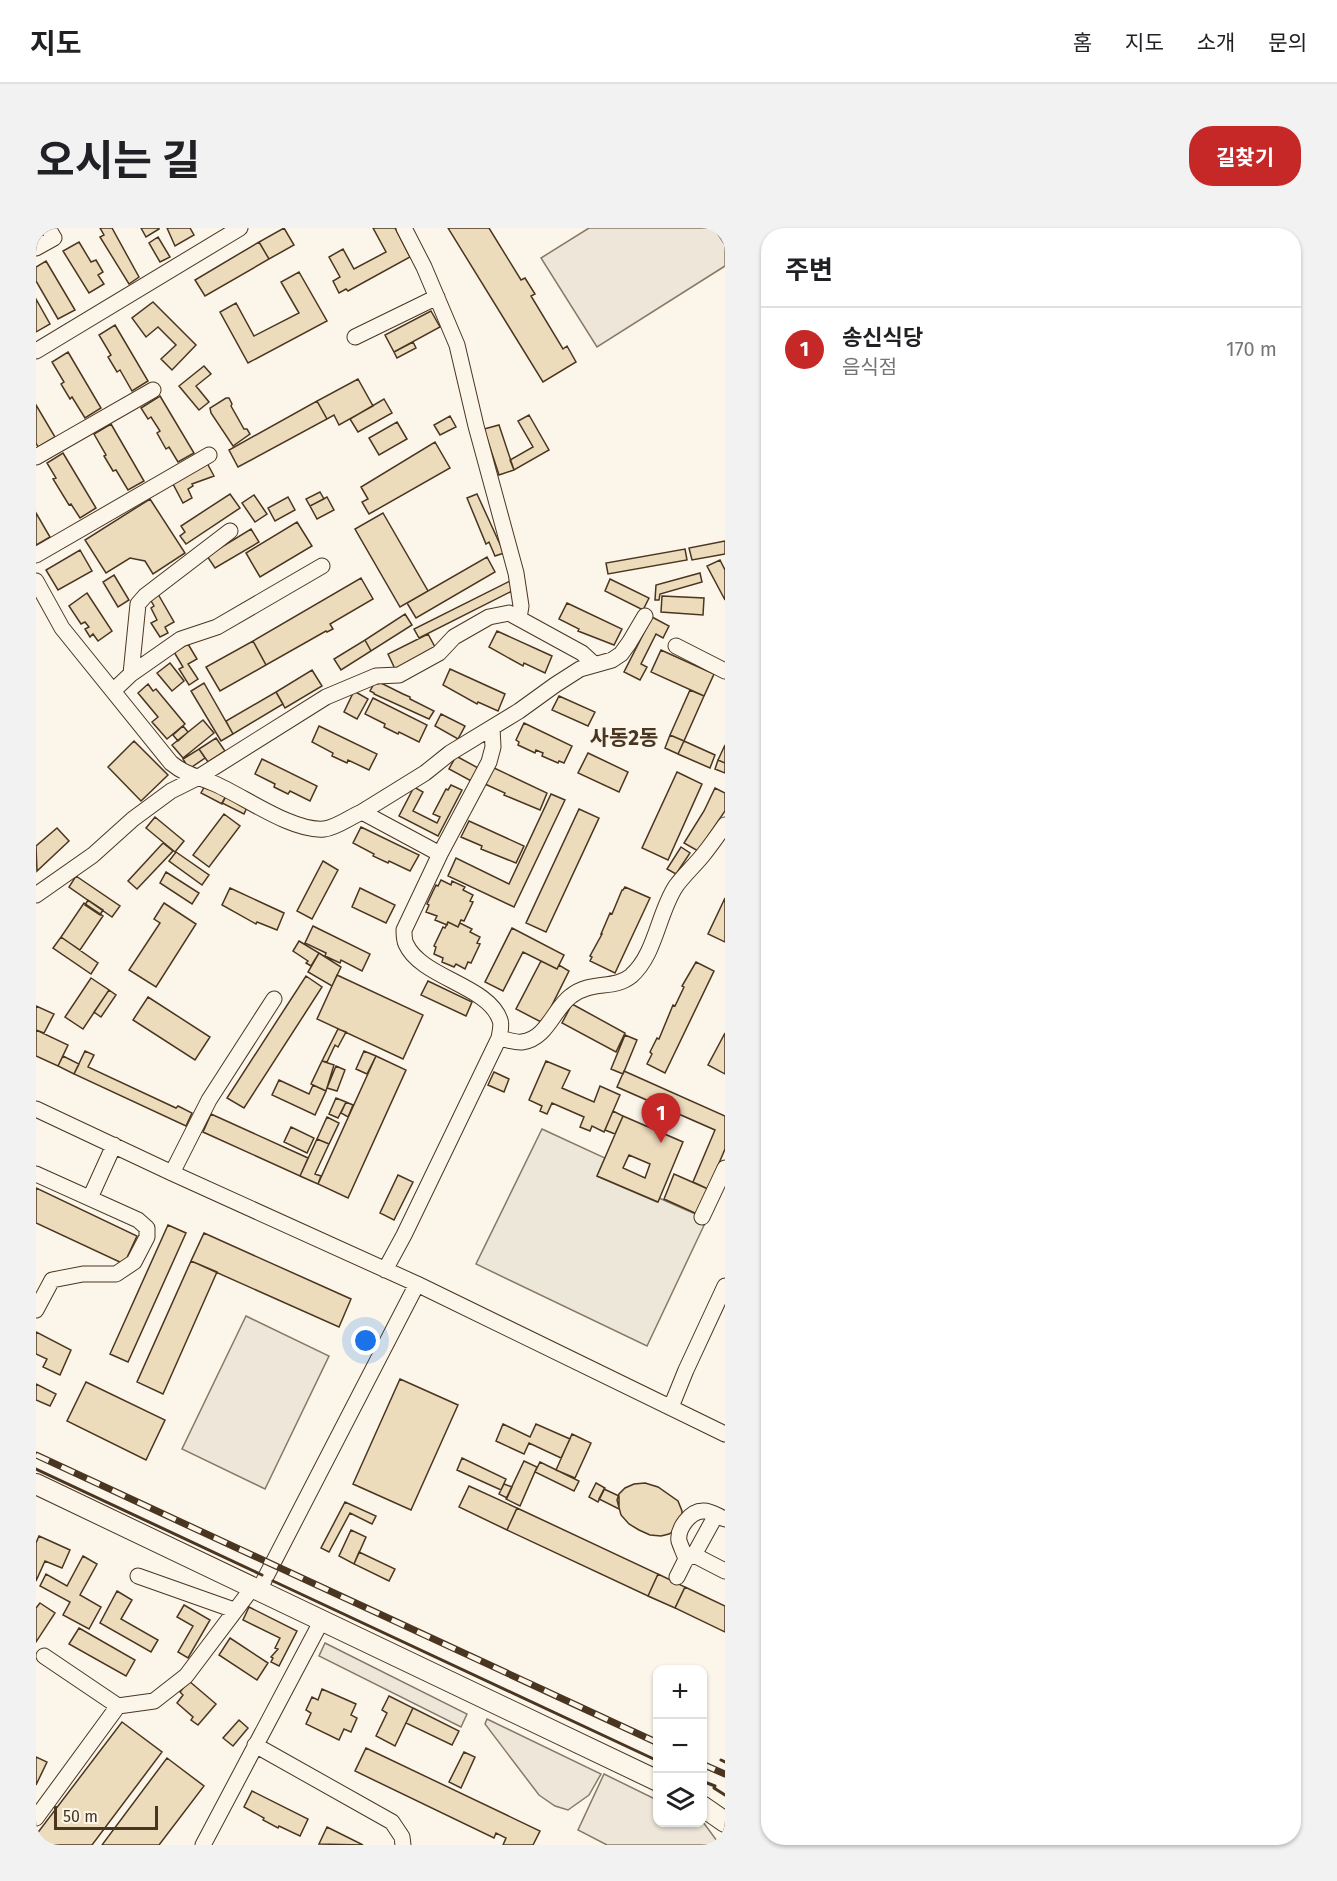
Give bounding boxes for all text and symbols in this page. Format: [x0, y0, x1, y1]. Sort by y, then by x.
text: 지도 [30, 27, 82, 60]
text: 홈 [1073, 30, 1092, 56]
text: 지도 [1125, 30, 1164, 56]
text: 소개 [1197, 30, 1235, 56]
text: 문의 [1268, 30, 1307, 56]
button: 길찾기 [1189, 126, 1301, 186]
text: 오시는 길 [36, 136, 201, 186]
text: 주변 [785, 255, 833, 286]
text: 송신식당 [842, 324, 923, 351]
text: 1 [800, 337, 809, 361]
text: 170 m [1226, 337, 1277, 361]
text: 음식점 [842, 355, 897, 379]
district label: 사동2동 [590, 725, 658, 751]
pin: 1 [642, 1094, 680, 1143]
your location [351, 1326, 380, 1355]
map controls [653, 1665, 707, 1827]
button: + [653, 1665, 707, 1719]
button: − [653, 1719, 707, 1773]
button: layers [653, 1773, 707, 1827]
scale bar [54, 1803, 158, 1830]
text: 50 m [63, 1807, 98, 1826]

